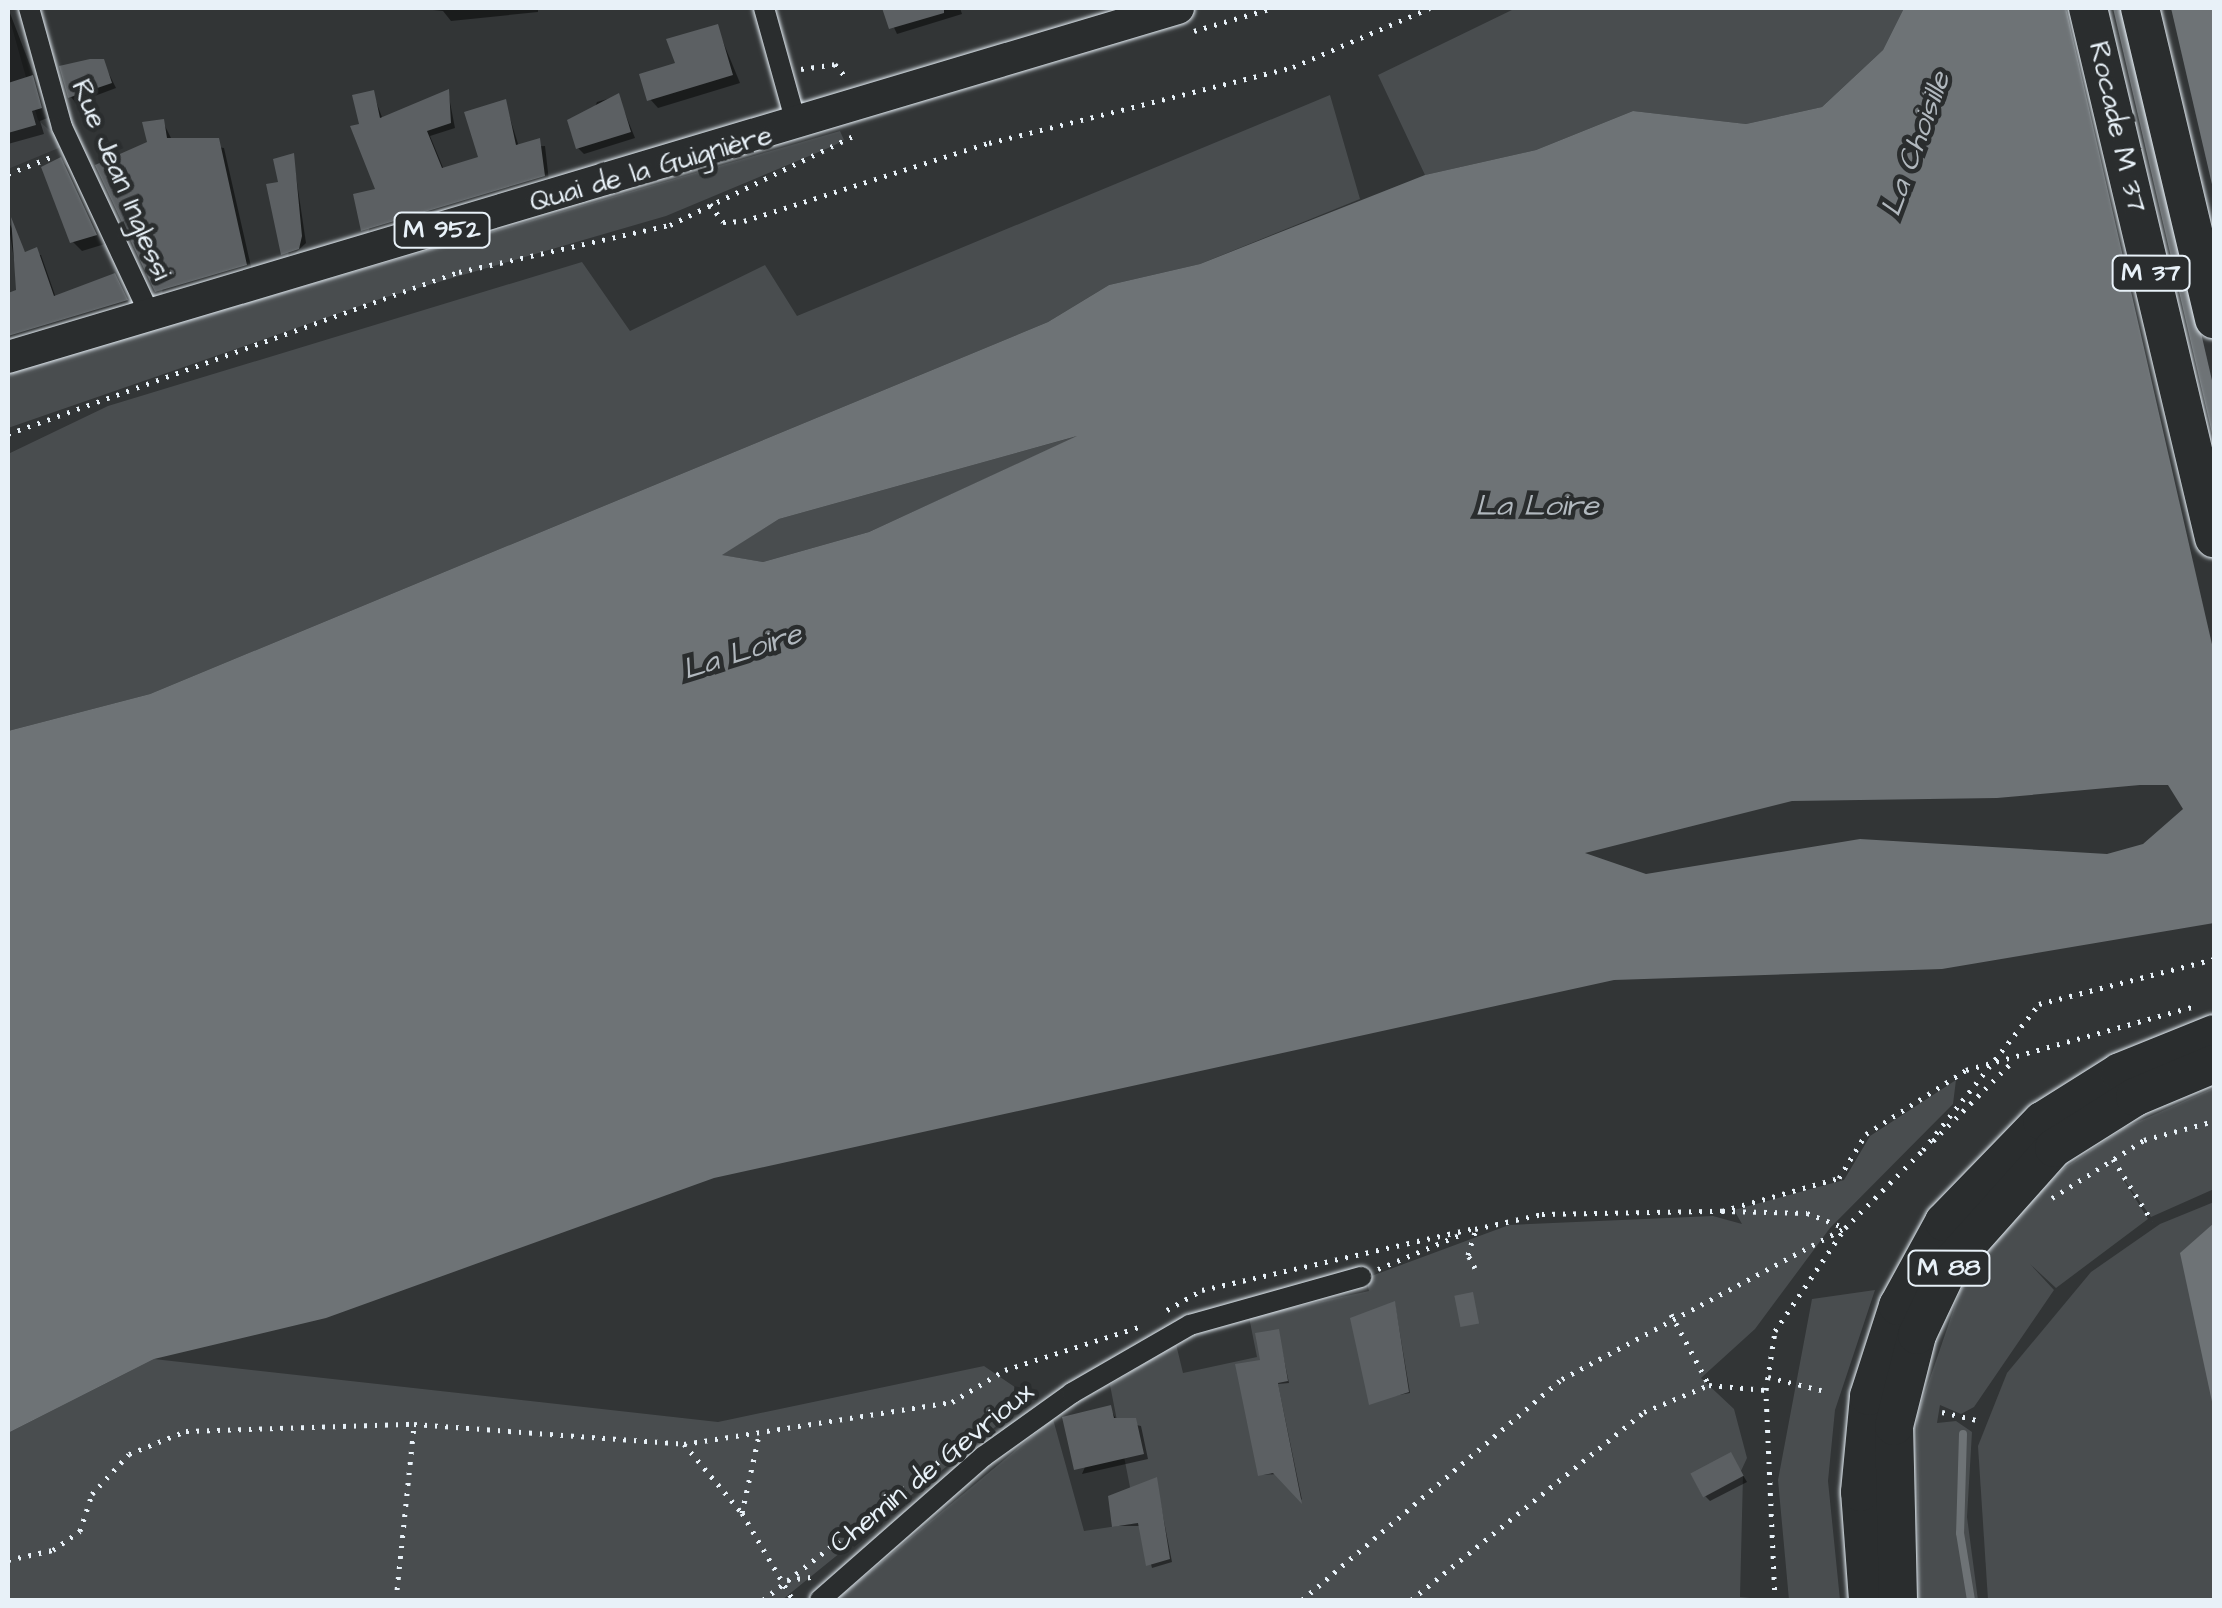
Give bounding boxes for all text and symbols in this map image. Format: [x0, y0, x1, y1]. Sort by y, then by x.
street label: Rocade M 37 [2081, 38, 2153, 216]
water label: La Choisille [1873, 67, 1959, 221]
street label: Rue Jean Inglessi [64, 75, 178, 285]
street label: Quai de la Guignière [526, 118, 776, 220]
road number: M 952 [392, 210, 492, 250]
road number: M 37 [2111, 253, 2191, 293]
water label: La Loire [1475, 488, 1599, 524]
water label: La Loire [678, 616, 806, 688]
road number: M 88 [1906, 1248, 1992, 1288]
street label: Chemin de Gevrioux [823, 1375, 1041, 1561]

